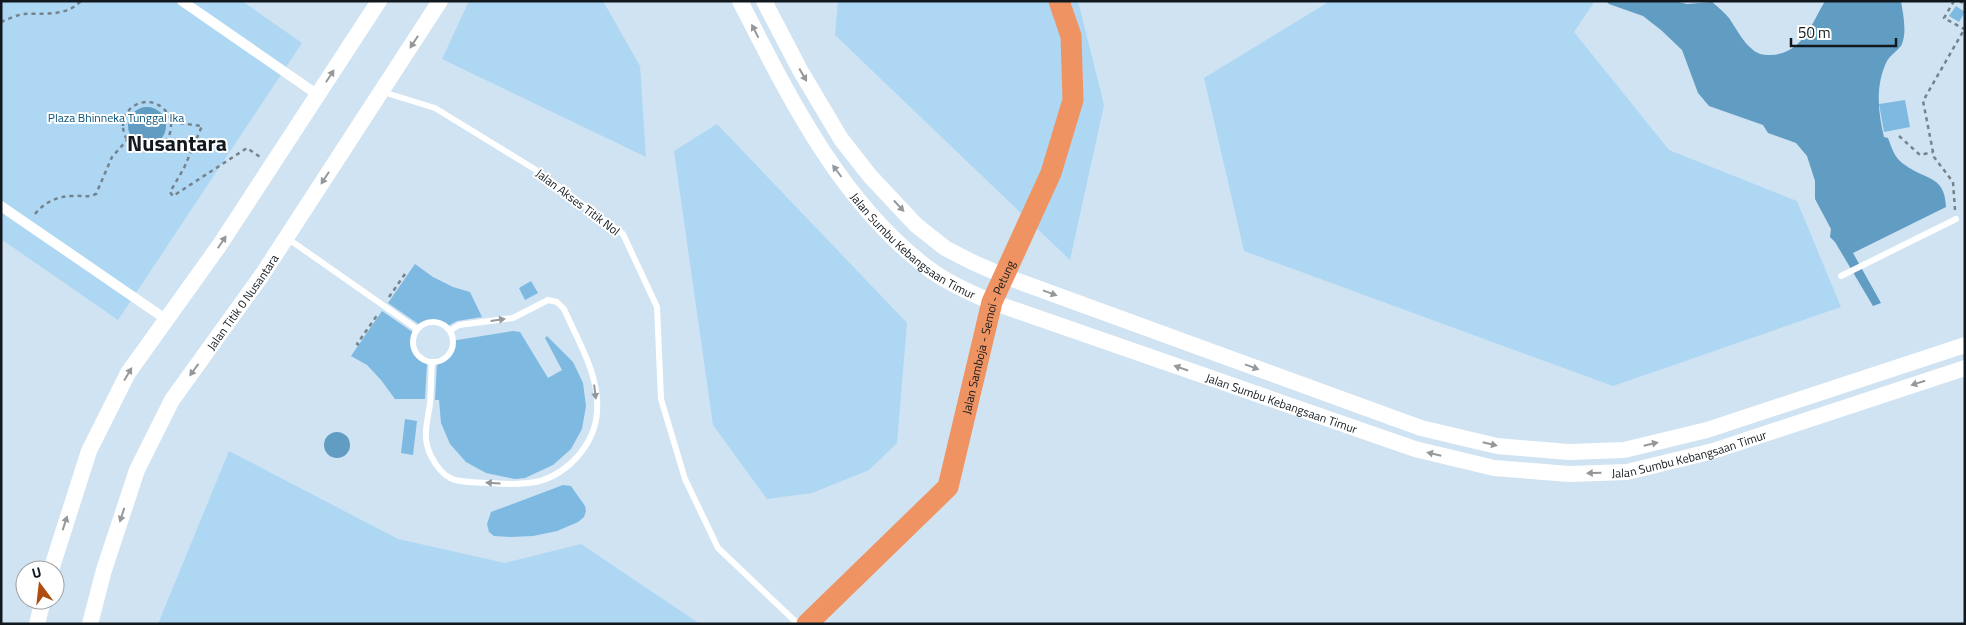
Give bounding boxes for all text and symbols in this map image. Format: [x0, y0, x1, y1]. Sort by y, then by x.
scale bar [1791, 15, 1896, 47]
text: 50 m [1798, 21, 1831, 44]
one-way arrow [751, 24, 759, 38]
one-way arrow [409, 35, 418, 49]
one-way arrow [799, 69, 808, 82]
one-way arrow [325, 70, 335, 83]
park label: Plaza Bhinneka Tunggal Ika [48, 108, 184, 127]
district label: Nusantara [127, 126, 227, 160]
street label: Jalan Akses Titik Nol [532, 164, 624, 240]
one-way arrow [832, 165, 843, 178]
one-way arrow [320, 172, 330, 185]
street label: Jalan Sumbu Kebangsaan Timur [846, 188, 979, 303]
one-way arrow [893, 200, 905, 212]
one-way arrow [217, 235, 227, 248]
street label: Jalan Titik 0 Nusantara [202, 250, 283, 354]
street label: Jalan Samboja - Semoi - Petung [956, 257, 1020, 416]
one-way arrow [1043, 289, 1058, 297]
one-way arrow [490, 316, 506, 324]
one-way arrow [189, 363, 199, 377]
one-way arrow [1245, 363, 1260, 371]
one-way arrow [1173, 364, 1188, 371]
one-way arrow [124, 368, 133, 381]
street label: Jalan Sumbu Kebangsaan Timur [1203, 368, 1360, 438]
one-way arrow [1911, 380, 1926, 387]
one-way arrow [591, 384, 599, 400]
street label: Jalan Sumbu Kebangsaan Timur [1611, 425, 1769, 482]
one-way arrow [1482, 440, 1497, 448]
one-way arrow [1643, 440, 1658, 448]
one-way arrow [1426, 450, 1441, 458]
one-way arrow [1586, 469, 1602, 477]
one-way arrow [485, 479, 501, 487]
one-way arrow [118, 508, 126, 523]
one-way arrow [62, 516, 69, 531]
north arrow [15, 560, 65, 610]
text: U [29, 561, 44, 583]

